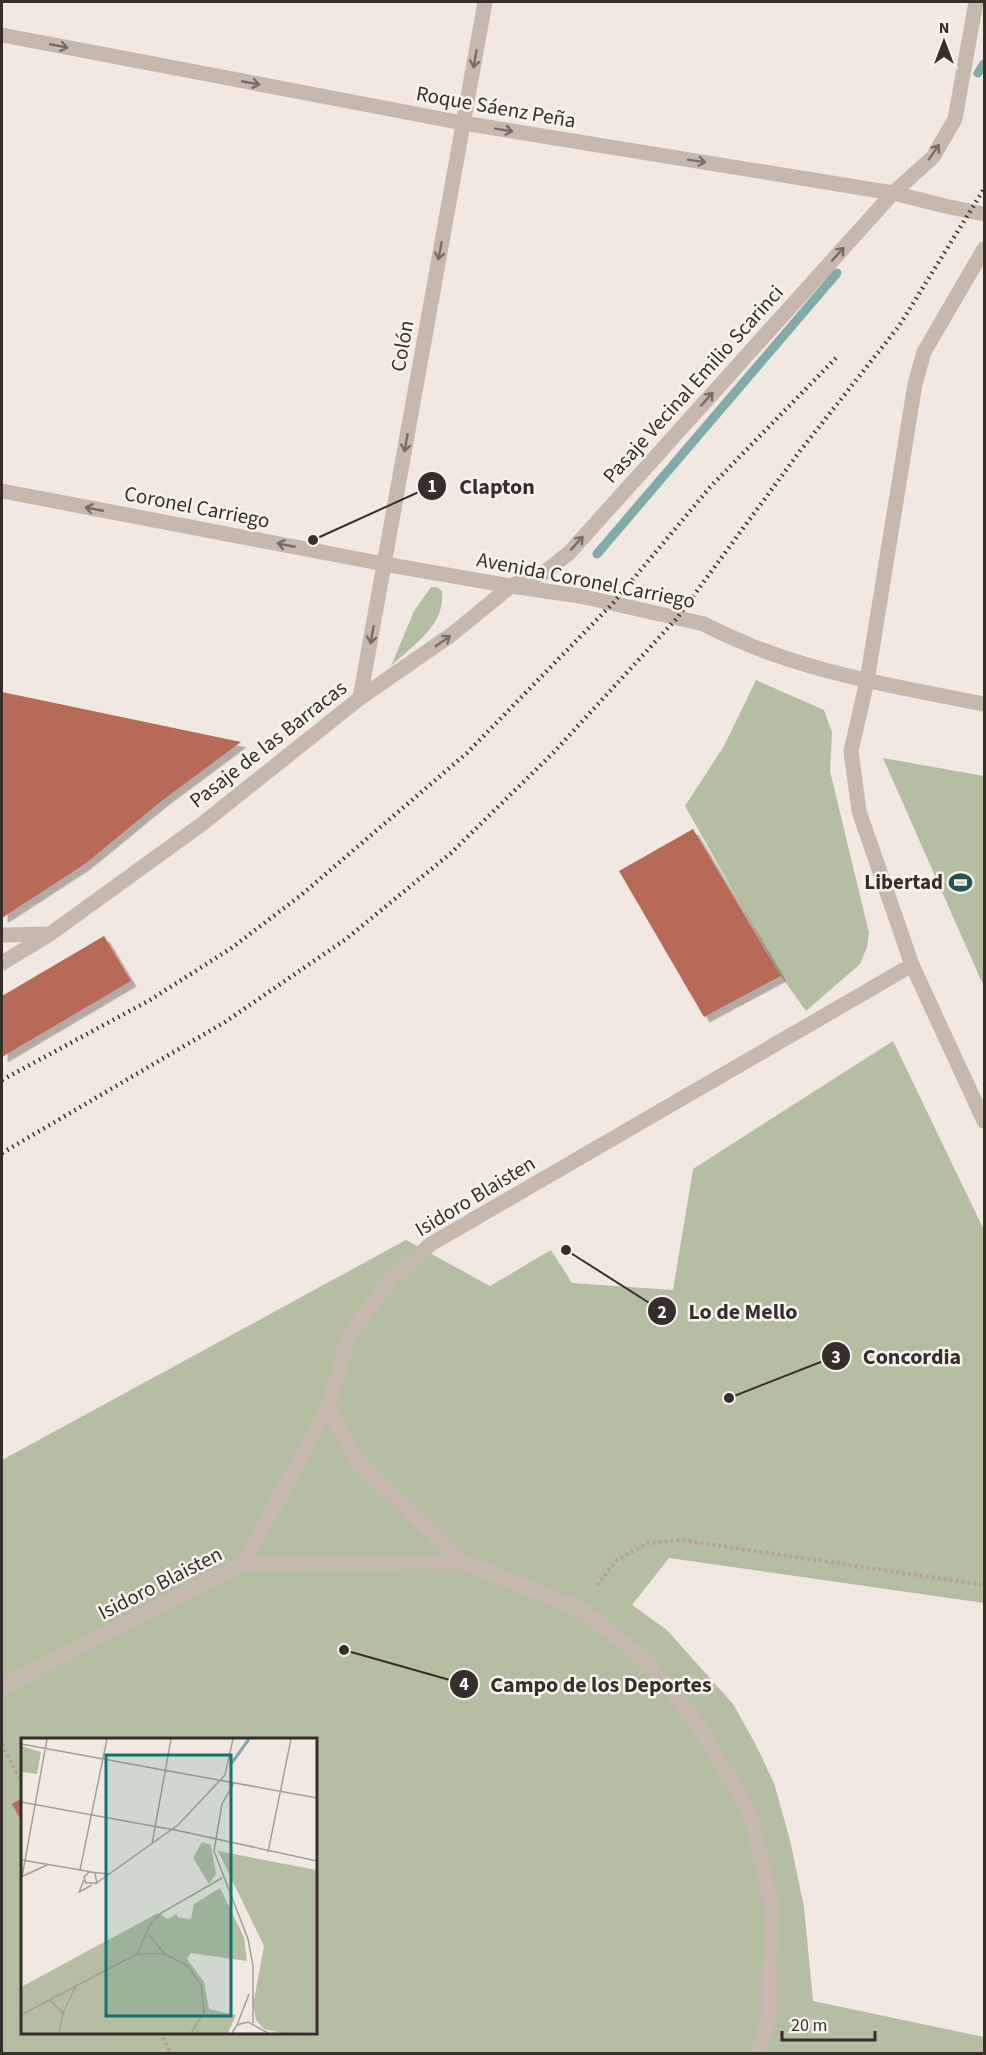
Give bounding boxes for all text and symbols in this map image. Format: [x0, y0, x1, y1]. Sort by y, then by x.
north arrow [914, 12, 974, 72]
text: N [939, 17, 949, 39]
one-way arrow [49, 41, 68, 52]
one-way arrow [469, 49, 480, 68]
one-way arrow [240, 78, 260, 89]
street label: Roque Sáenz Peña [414, 78, 578, 136]
one-way arrow [494, 125, 514, 136]
one-way arrow [928, 144, 941, 161]
one-way arrow [686, 156, 706, 167]
one-way arrow [435, 241, 446, 260]
one-way arrow [831, 247, 845, 262]
street label: Pasaje Vecinal Emilio Scarinci [596, 278, 790, 490]
street label: Colón [383, 318, 421, 374]
one-way arrow [700, 391, 715, 406]
one-way arrow [400, 433, 411, 452]
callout: Clapton [417, 466, 546, 506]
text: Clapton [459, 471, 535, 503]
text: 1 [427, 474, 437, 499]
street label: Coronel Carriego [122, 478, 272, 536]
one-way arrow [85, 503, 104, 514]
one-way arrow [570, 536, 584, 551]
one-way arrow [276, 539, 296, 550]
street label: Avenida Coronel Carriego [474, 544, 698, 616]
one-way arrow [366, 625, 377, 644]
one-way arrow [434, 635, 450, 647]
street label: Pasaje de las Barracas [183, 673, 353, 815]
place label: Libertad [864, 867, 943, 897]
sports icon: Libertad [948, 869, 974, 895]
street label: Isidoro Blaisten [409, 1148, 541, 1244]
callout: Lo de Mello [647, 1291, 810, 1331]
text: Lo de Mello [688, 1296, 798, 1328]
text: 2 [657, 1300, 667, 1325]
callout: Concordia [821, 1336, 973, 1376]
text: Concordia [863, 1341, 961, 1373]
text: 3 [831, 1345, 841, 1370]
street label: Isidoro Blaisten [93, 1539, 227, 1627]
callout: Campo de los Deportes [449, 1664, 724, 1704]
text: Campo de los Deportes [490, 1669, 712, 1701]
text: 4 [459, 1672, 469, 1697]
inset map [21, 1738, 316, 2034]
scale bar [782, 2004, 875, 2042]
text: 20 m [791, 2013, 827, 2038]

